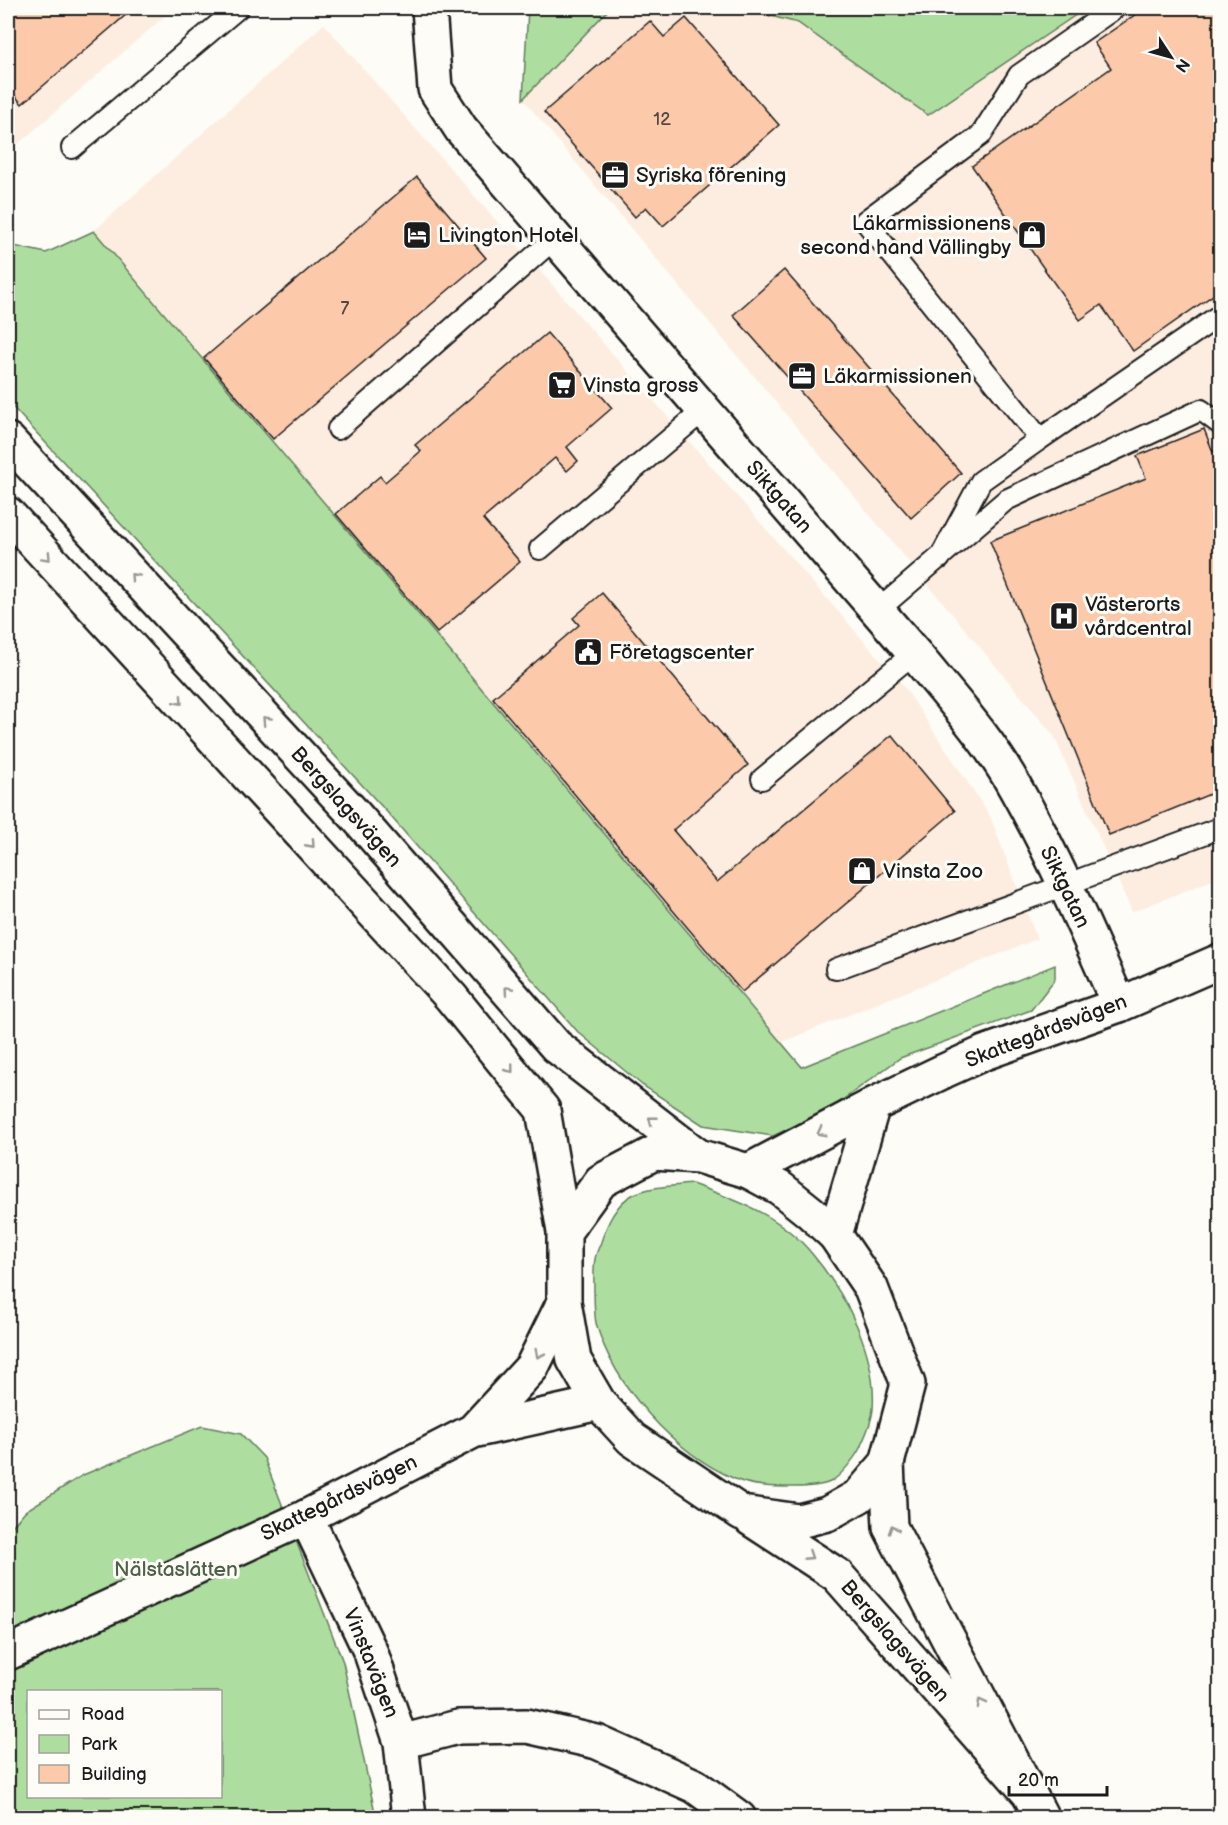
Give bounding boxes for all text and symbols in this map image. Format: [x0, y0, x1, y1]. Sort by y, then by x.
north arrow [1141, 27, 1201, 87]
text: N [1171, 54, 1193, 75]
house number: 12 [653, 109, 671, 130]
office icon: Syriska förening [599, 159, 631, 191]
place label: Syriska förening [636, 163, 786, 188]
place label: Läkarmissionens second hand Vällingby [801, 211, 1012, 260]
hotel icon: Livington Hotel [401, 219, 433, 251]
shop icon: Läkarmissionens second hand Vällingby [1016, 219, 1048, 251]
place label: Livington Hotel [438, 223, 578, 248]
house number: 7 [341, 298, 350, 319]
office icon: Läkarmissionen [786, 360, 818, 392]
place label: Läkarmissionen [823, 364, 972, 389]
supermarket icon: Vinsta gross [546, 369, 578, 401]
place label: Vinsta gross [583, 373, 699, 398]
street label: Siktgatan [741, 456, 817, 538]
one-way arrow [40, 550, 51, 561]
one-way arrow [130, 573, 141, 583]
place label: Västerorts vårdcentral [1084, 592, 1192, 641]
hospital icon: Västerorts vårdcentral [1048, 600, 1080, 632]
public building icon: Företagscenter [572, 636, 604, 668]
place label: Företagscenter [609, 640, 754, 665]
one-way arrow [172, 694, 183, 704]
one-way arrow [262, 716, 273, 726]
street label: Bergslagsvägen [285, 742, 407, 872]
one-way arrow [304, 838, 315, 848]
street label: Siktgatan [1034, 842, 1096, 932]
shop icon: Vinsta Zoo [846, 855, 878, 887]
place label: Vinsta Zoo [883, 859, 983, 884]
one-way arrow [504, 987, 515, 997]
street label: Skattegårdsvägen [962, 989, 1130, 1073]
one-way arrow [502, 1062, 513, 1073]
one-way arrow [648, 1117, 659, 1128]
one-way arrow [817, 1125, 827, 1136]
one-way arrow [534, 1348, 546, 1359]
street label: Skattegårdsvägen [257, 1449, 421, 1547]
one-way arrow [888, 1524, 900, 1535]
one-way arrow [803, 1549, 813, 1561]
park label: Nälstaslätten [114, 1557, 238, 1582]
street label: Bergslagsvägen [835, 1575, 955, 1707]
street label: Vinstavägen [338, 1605, 404, 1721]
legend [27, 1690, 222, 1798]
one-way arrow [977, 1698, 988, 1709]
text: Road [81, 1704, 125, 1725]
text: Park [81, 1734, 117, 1755]
scale bar [1009, 1759, 1106, 1797]
text: Building [81, 1764, 147, 1785]
text: 20 m [1018, 1770, 1059, 1791]

